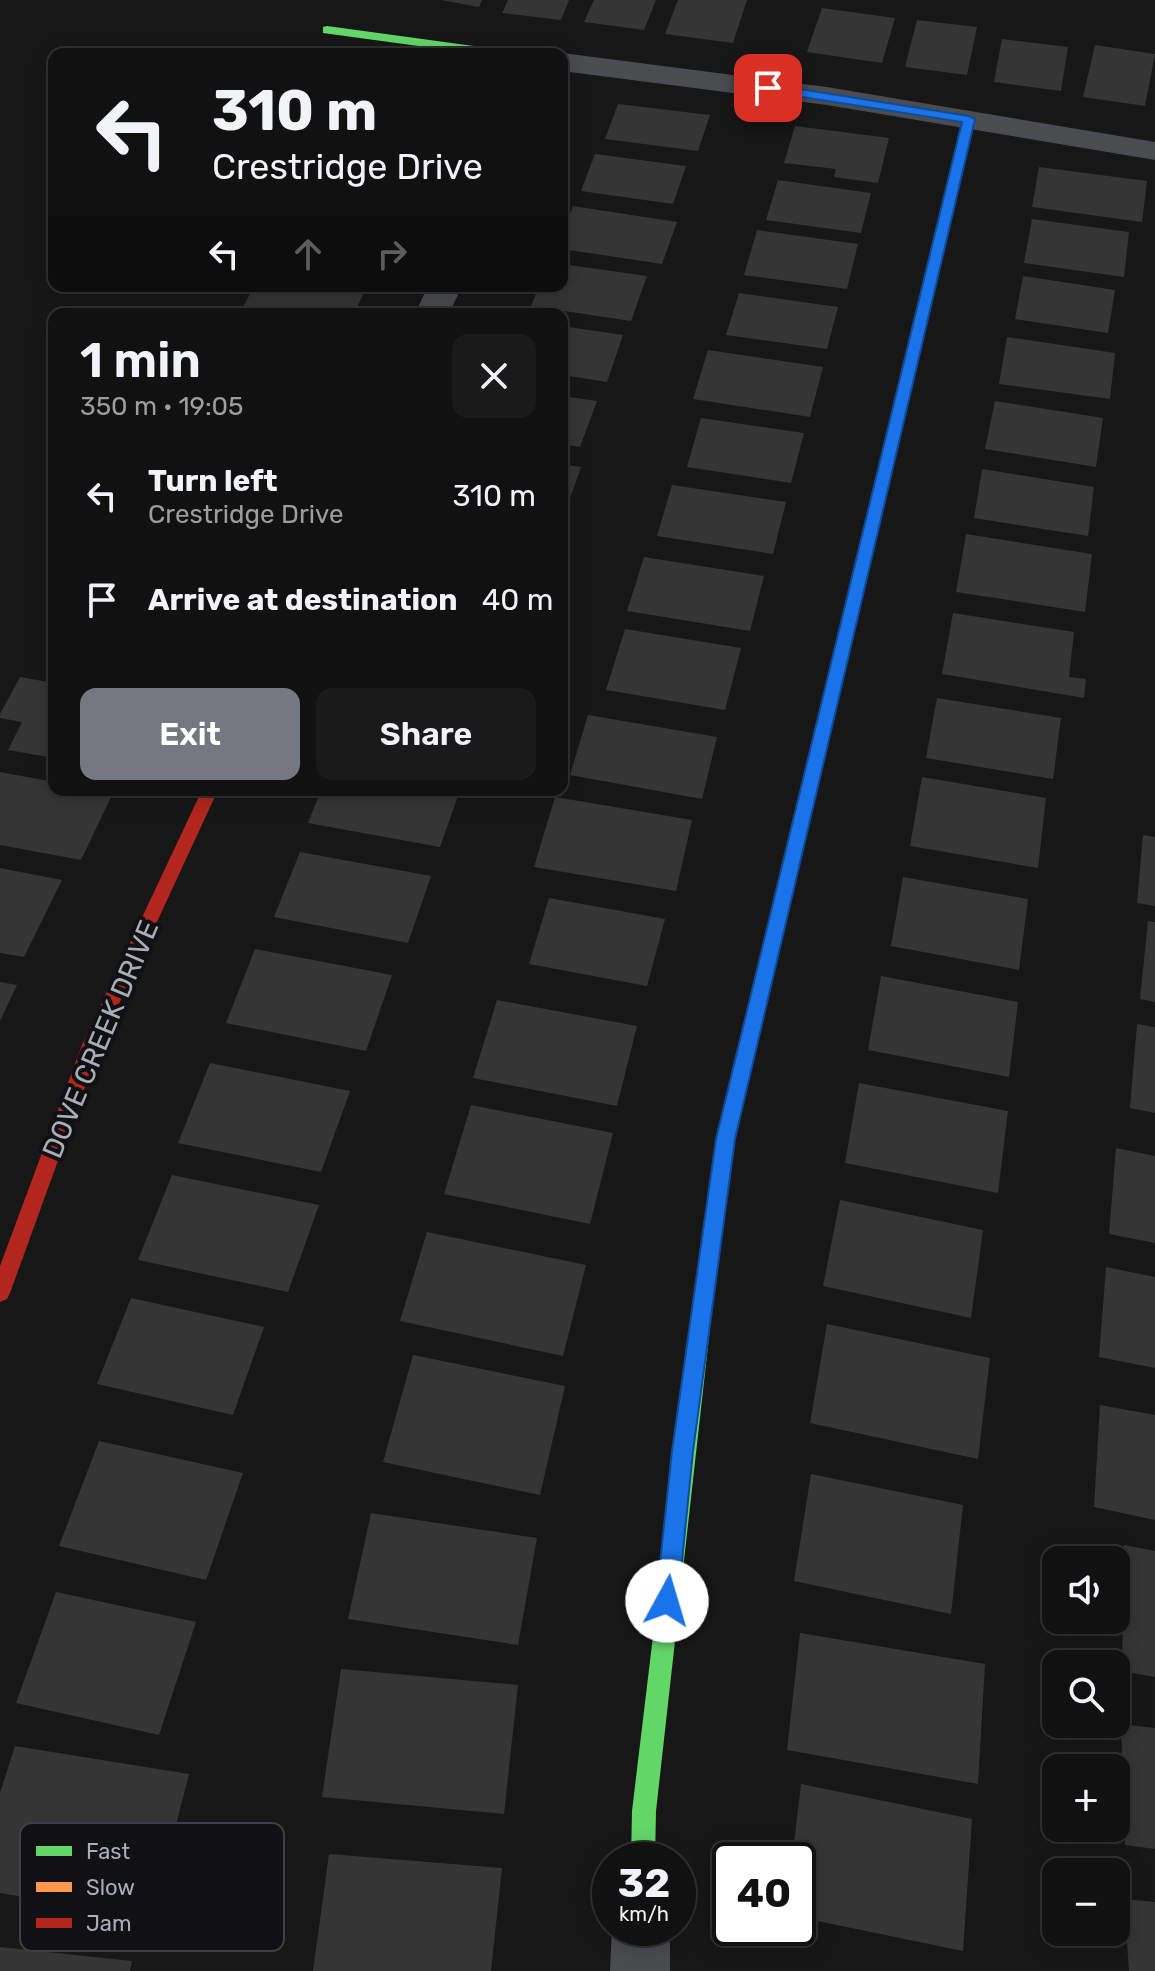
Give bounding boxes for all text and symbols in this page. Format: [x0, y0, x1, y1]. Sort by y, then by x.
pin [734, 54, 802, 122]
icon: arrive [746, 66, 790, 110]
text: 310 m [212, 78, 377, 144]
icon: left [80, 80, 184, 184]
text: Crestridge Drive [212, 145, 483, 188]
icon: left [202, 232, 246, 276]
icon: ahead [286, 232, 330, 276]
icon: right [370, 232, 414, 276]
text: 1 min [80, 332, 201, 389]
button: close [452, 334, 536, 418]
text: 350 m · 19:05 [80, 391, 244, 422]
text: Turn left [148, 463, 278, 499]
icon: left [80, 474, 124, 518]
text: 310 m [453, 478, 536, 514]
text: Crestridge Drive [148, 499, 344, 530]
icon: arrive [80, 578, 124, 622]
text: Arrive at destination [148, 582, 458, 618]
text: 40 m [482, 582, 553, 618]
button: Exit [80, 688, 300, 780]
button: Share [316, 688, 536, 780]
street label: DOVE CREEK DRIVE [35, 915, 165, 1163]
map controls [1042, 1546, 1130, 1946]
button: sound [1042, 1546, 1130, 1634]
position arrow [625, 1559, 709, 1643]
button: search [1042, 1650, 1130, 1738]
button: + [1042, 1754, 1130, 1842]
legend [20, 1823, 284, 1951]
text: Fast [86, 1838, 131, 1865]
speed limit sign: 40 [712, 1842, 816, 1946]
button: − [1042, 1858, 1130, 1946]
text: 32 [618, 1860, 670, 1907]
text: Slow [86, 1874, 135, 1901]
text: km/h [619, 1902, 669, 1926]
text: Jam [86, 1910, 132, 1937]

